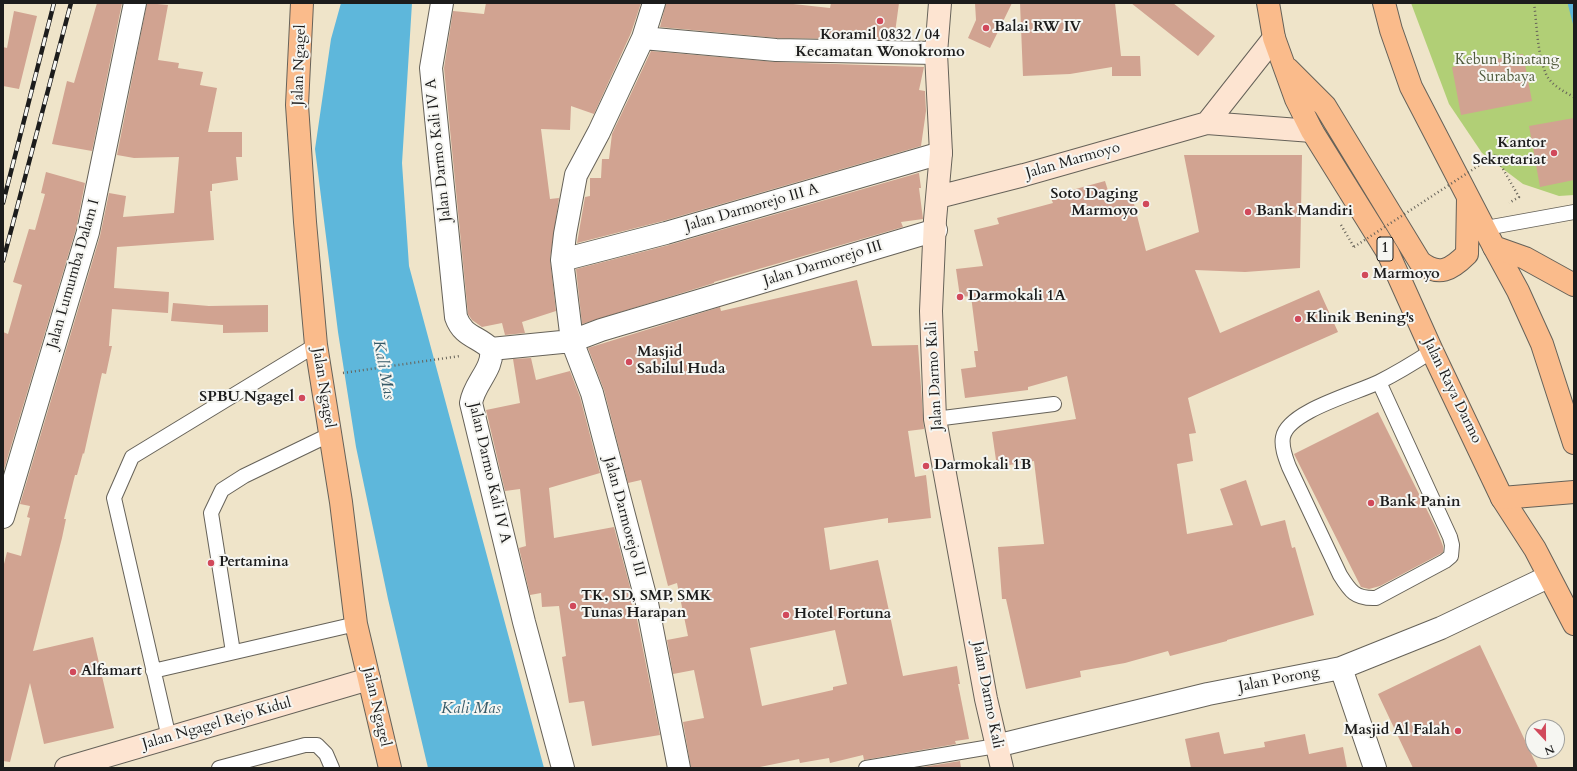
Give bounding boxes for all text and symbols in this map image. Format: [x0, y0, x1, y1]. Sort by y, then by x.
marker: Koramil 0832 / 04 Kecamatan Wonokromo [875, 16, 885, 26]
place label: Balai RW IV [994, 19, 1081, 37]
marker: Balai RW IV [981, 23, 991, 33]
street label: Jalan Ngagel [290, 24, 310, 106]
place label: Koramil 0832 / 04 Kecamatan Wonokromo [795, 27, 965, 62]
park label: Kebun Binatang Surabaya [1455, 52, 1559, 87]
street label: Jalan Darmo Kali IV A [423, 77, 455, 223]
place label: Kantor Sekretariat [1473, 135, 1546, 170]
street label: Jalan Marmoyo [1024, 139, 1122, 183]
marker: Kantor Sekretariat [1549, 148, 1559, 158]
street label: Jalan Darmorejo III A [683, 180, 821, 236]
place label: Soto Daging Marmoyo [1051, 186, 1138, 221]
street label: Jalan Lumumba Dalam I [44, 197, 104, 351]
marker: Soto Daging Marmoyo [1141, 199, 1151, 209]
place label: Bank Mandiri [1256, 203, 1353, 221]
marker: Bank Mandiri [1243, 207, 1253, 217]
street label: Jalan Darmorejo III [761, 237, 885, 291]
road number: 1 [1377, 237, 1393, 261]
place label: Marmoyo [1373, 266, 1440, 284]
marker: Marmoyo [1360, 270, 1370, 280]
place label: Darmokali 1A [968, 288, 1066, 306]
marker: Darmokali 1A [955, 292, 965, 302]
place label: Klinik Bening's [1306, 310, 1414, 328]
marker: Klinik Bening's [1293, 314, 1303, 324]
street label: Jalan Darmo Kali [923, 321, 947, 431]
street label: Jalan Raya Darmo [1419, 336, 1485, 446]
water label: Kali Mas [368, 339, 398, 401]
place label: Masjid Sabilul Huda [637, 344, 725, 379]
street label: Jalan Ngagel [308, 347, 338, 429]
marker: Masjid Sabilul Huda [624, 357, 634, 367]
place label: SPBU Ngagel [199, 389, 294, 407]
marker: SPBU Ngagel [297, 393, 307, 403]
street label: Jalan Darmo Kali IV A [464, 401, 514, 545]
street label: Jalan Darmorejo III [599, 455, 649, 579]
place label: Darmokali 1B [934, 457, 1031, 475]
marker: Darmokali 1B [921, 461, 931, 471]
place label: Bank Panin [1379, 494, 1461, 512]
marker: Bank Panin [1366, 498, 1376, 508]
place label: Pertamina [219, 554, 289, 572]
marker: Pertamina [206, 558, 216, 568]
place label: TK, SD, SMP, SMK Tunas Harapan [581, 588, 712, 623]
marker: TK, SD, SMP, SMK Tunas Harapan [568, 601, 578, 611]
place label: Hotel Fortuna [794, 606, 891, 624]
marker: Hotel Fortuna [781, 610, 791, 620]
street label: Jalan Darmo Kali [968, 640, 1006, 750]
place label: Alfamart [81, 663, 142, 681]
street label: Jalan Porong [1237, 663, 1321, 697]
street label: Jalan Ngagel [358, 665, 394, 749]
marker: Alfamart [68, 667, 78, 677]
street label: Jalan Ngagel Rejo Kidul [140, 694, 294, 754]
water label: Kali Mas [441, 699, 501, 719]
north arrow [1525, 719, 1565, 759]
place label: Masjid Al Falah [1344, 722, 1450, 740]
marker: Masjid Al Falah [1453, 726, 1463, 736]
text: N [1542, 741, 1557, 758]

